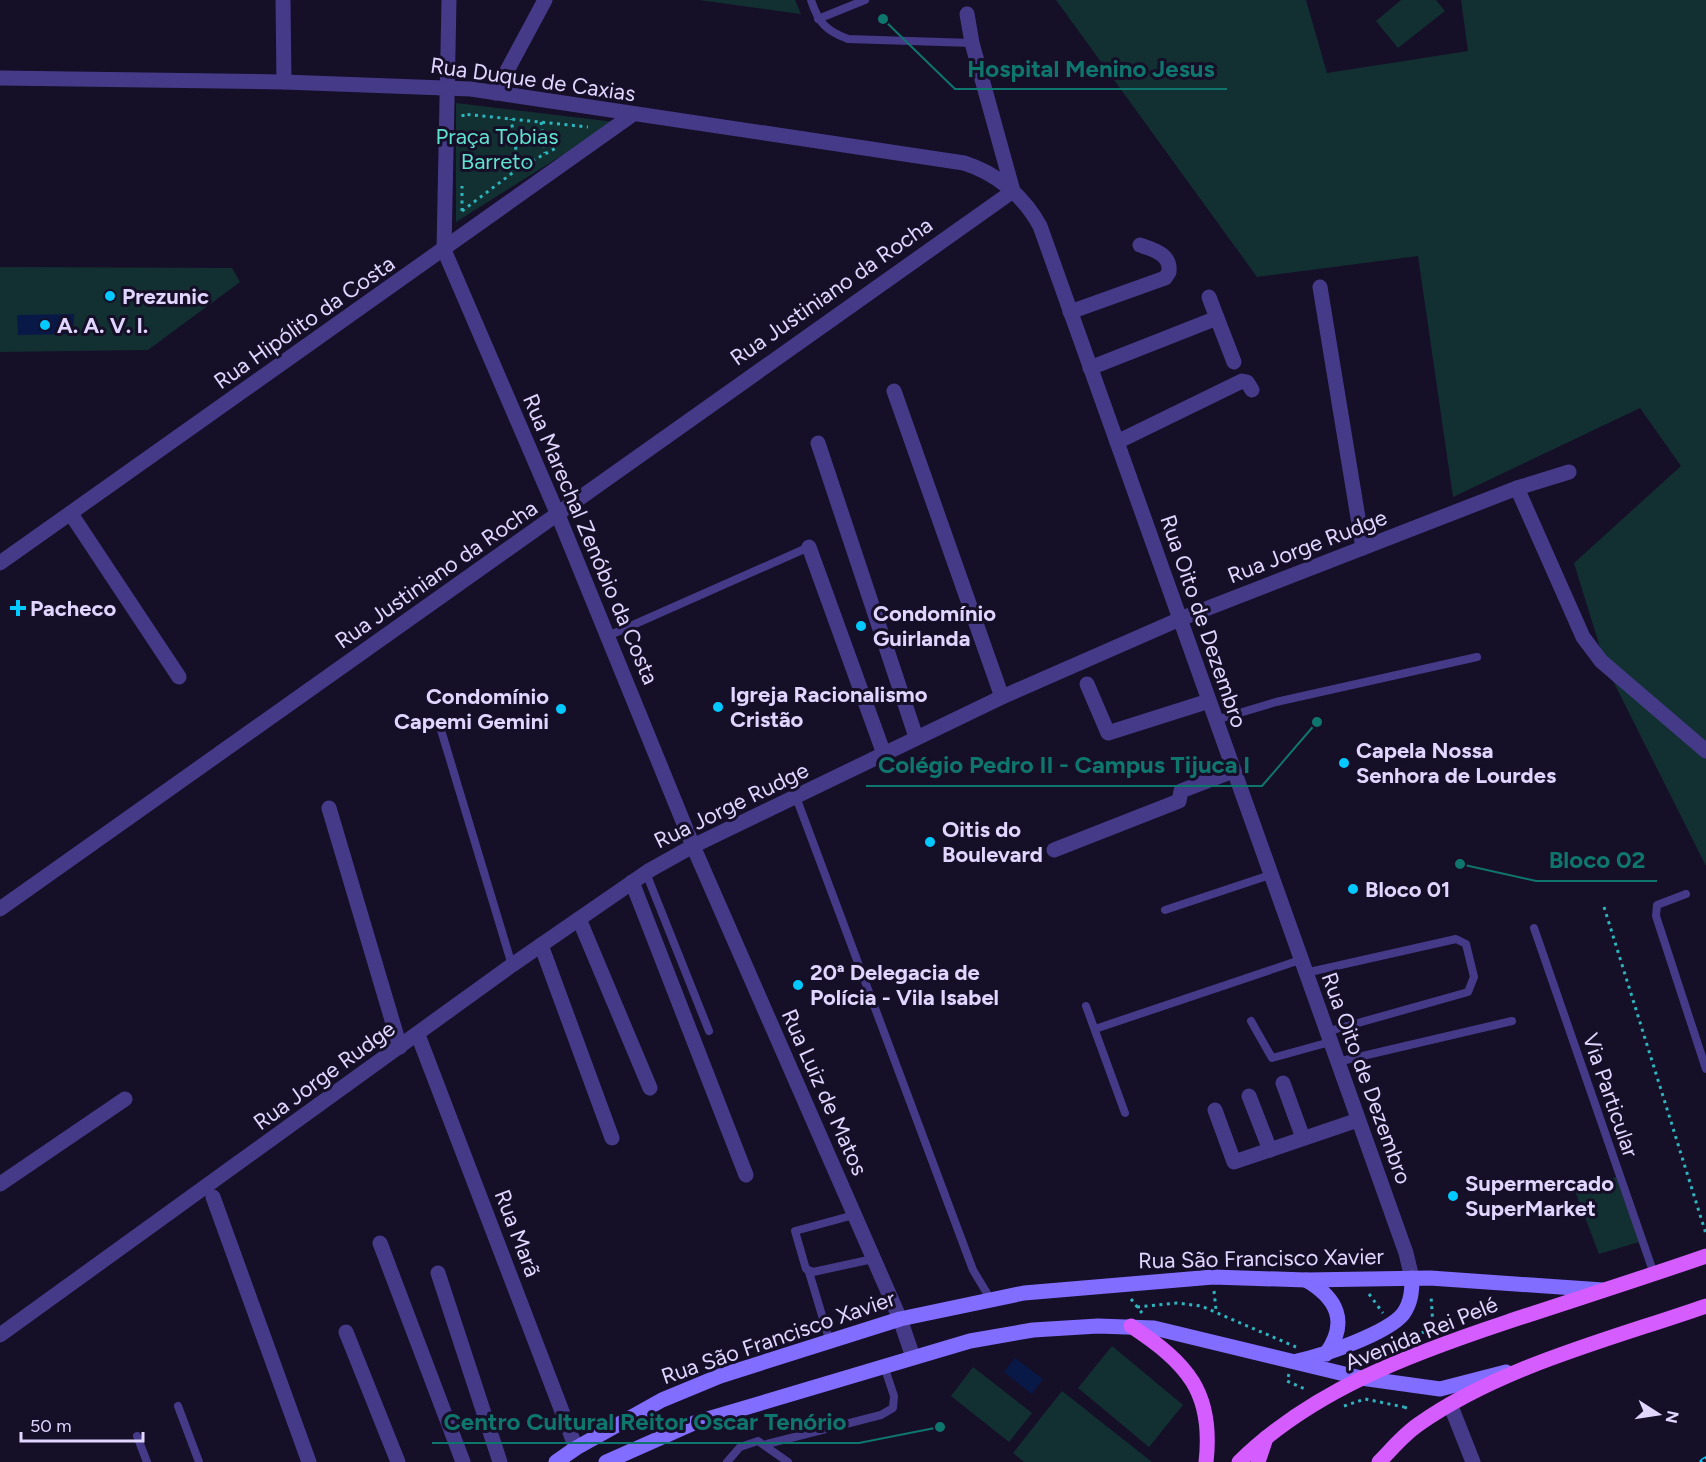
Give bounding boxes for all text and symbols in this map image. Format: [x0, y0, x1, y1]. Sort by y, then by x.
callout: Hospital Menino Jesus [955, 47, 1227, 89]
street label: Rua Duque de Caxias [429, 52, 637, 107]
text: Hospital Menino Jesus [967, 54, 1215, 83]
park label: Praça Tobias Barreto [436, 123, 558, 175]
street label: Rua Justiniano da Rocha [725, 211, 938, 371]
street label: Rua Hipólito da Costa [209, 250, 400, 395]
place label: Prezunic [122, 283, 209, 310]
marker: Prezunic [103, 289, 117, 303]
place label: A. A. V. I. [57, 312, 148, 339]
marker: A. A. V. I. [38, 318, 52, 332]
street label: Rua Marechal Zenóbio da Costa [517, 390, 664, 688]
street label: Rua Justiniano da Rocha [330, 494, 543, 654]
street label: Rua Jorge Rudge [1224, 504, 1391, 589]
street label: Rua Oito de Dezembro [1154, 511, 1253, 731]
place label: Pacheco [30, 595, 117, 622]
place label: Condomínio Guirlanda [873, 600, 996, 652]
marker: Pacheco [11, 601, 25, 615]
marker: Condomínio Guirlanda [854, 619, 868, 633]
place label: Igreja Racionalismo Cristão [730, 681, 928, 733]
place label: Condomínio Capemi Gemini [394, 683, 549, 735]
marker: Igreja Racionalismo Cristão [711, 700, 725, 714]
marker: Condomínio Capemi Gemini [554, 702, 568, 716]
place label: Capela Nossa Senhora de Lourdes [1356, 737, 1556, 789]
callout: Colégio Pedro II - Campus Tijuca I [866, 744, 1262, 786]
text: Colégio Pedro II - Campus Tijuca I [878, 750, 1250, 779]
street label: Rua Jorge Rudge [650, 756, 813, 855]
marker: Capela Nossa Senhora de Lourdes [1337, 756, 1351, 770]
place label: Oitis do Boulevard [942, 816, 1043, 868]
marker: Oitis do Boulevard [923, 835, 937, 849]
callout: Bloco 02 [1536, 839, 1657, 881]
text: Bloco 02 [1549, 845, 1645, 874]
place label: Bloco 01 [1365, 876, 1450, 903]
marker: Bloco 01 [1346, 882, 1360, 896]
place label: 20ª Delegacia de Polícia - Vila Isabel [810, 959, 999, 1011]
street label: Rua Oito de Dezembro [1316, 969, 1417, 1188]
marker: 20ª Delegacia de Polícia - Vila Isabel [791, 978, 805, 992]
street label: Rua Luiz de Matos [776, 1005, 873, 1180]
street label: Rua Jorge Rudge [248, 1015, 400, 1136]
street label: Via Particular [1577, 1030, 1645, 1161]
place label: Supermercado SuperMarket [1465, 1170, 1614, 1222]
street label: Rua Marã [489, 1186, 546, 1281]
marker: Supermercado SuperMarket [1446, 1189, 1460, 1203]
street label: Rua São Francisco Xavier [1138, 1243, 1385, 1274]
street label: Rua São Francisco Xavier [658, 1285, 899, 1390]
street label: Avenida Rei Pelé [1341, 1291, 1502, 1376]
north arrow [1628, 1384, 1688, 1444]
callout: Centro Cultural Reitor Oscar Tenório [432, 1401, 859, 1443]
scale bar [21, 1405, 142, 1443]
text: Centro Cultural Reitor Oscar Tenório [443, 1407, 847, 1436]
text: N [1662, 1409, 1683, 1425]
text: 50 m [30, 1415, 72, 1437]

